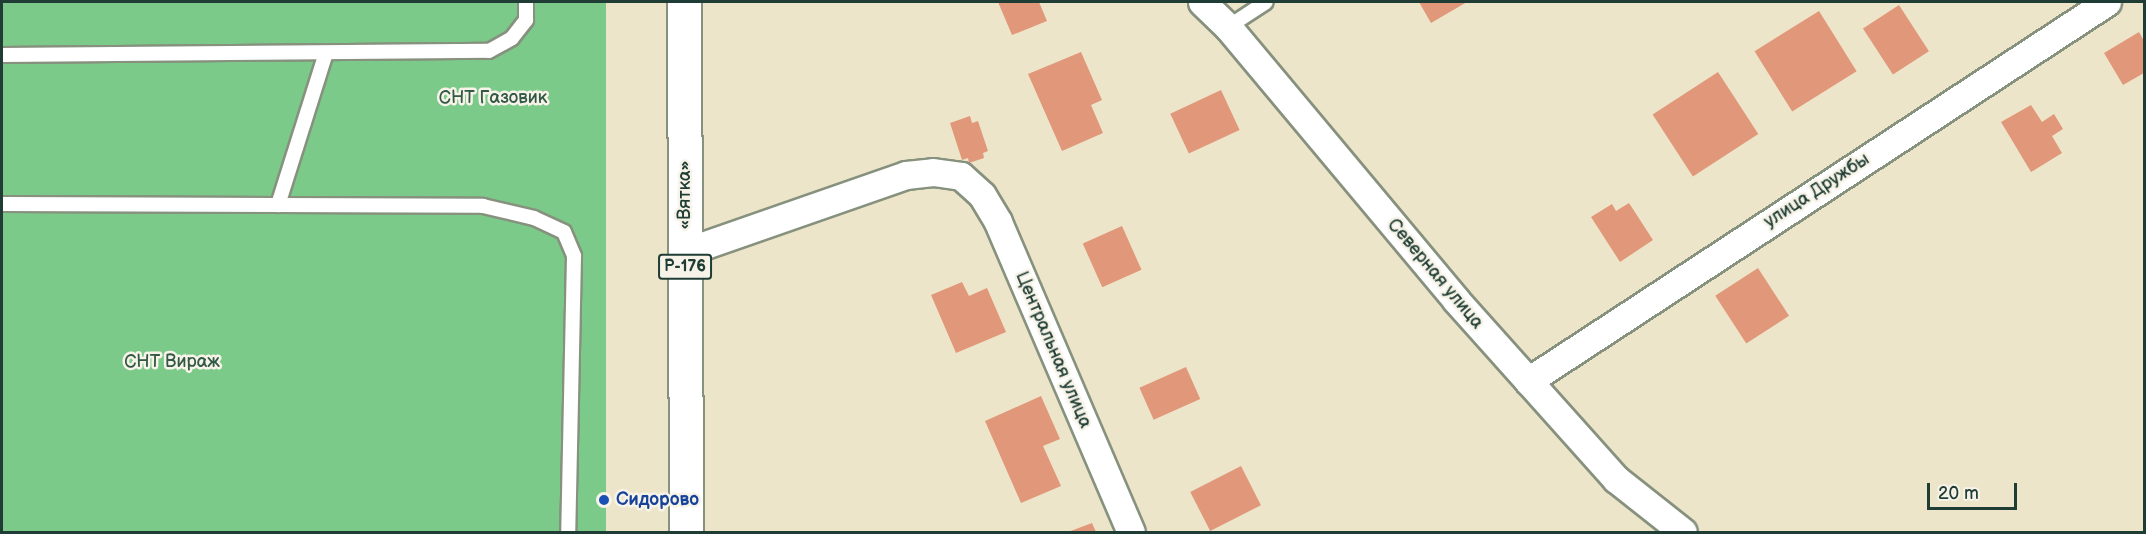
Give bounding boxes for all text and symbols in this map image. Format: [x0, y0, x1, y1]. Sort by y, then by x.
park label: СНТ Газовик [439, 87, 547, 109]
street label: улица Дружбы [1760, 149, 1874, 233]
street label: «Вятка» [674, 160, 696, 230]
street label: Северная улица [1383, 214, 1487, 334]
road number: Р-176 [658, 254, 712, 280]
street label: Центральная улица [1010, 269, 1096, 431]
park label: СНТ Вираж [124, 351, 220, 373]
scale bar [1930, 471, 2020, 509]
text: 20 m [1938, 483, 1979, 504]
place label: Сидорово [616, 489, 699, 511]
marker: Сидорово [597, 493, 611, 507]

